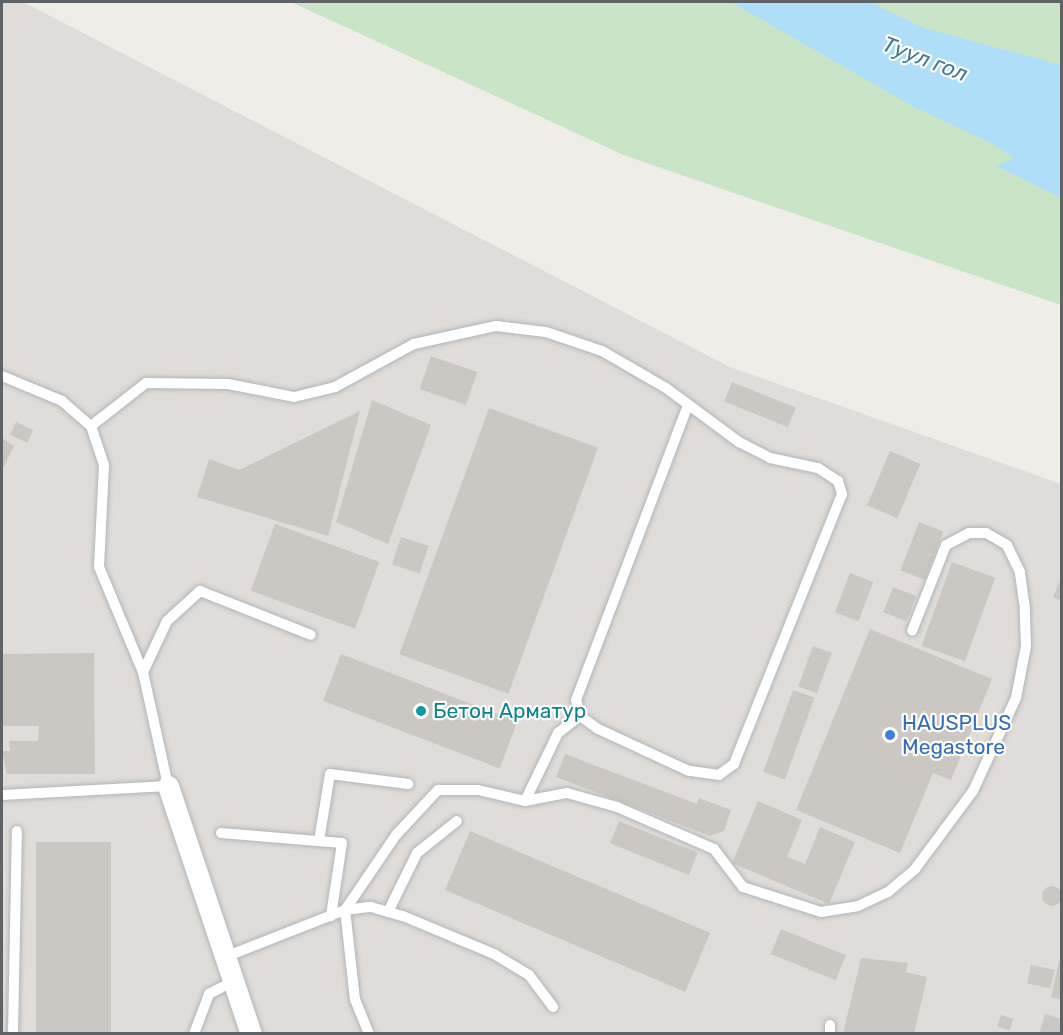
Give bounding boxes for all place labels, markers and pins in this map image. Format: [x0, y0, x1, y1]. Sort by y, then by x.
place label: Бетон Арматур [433, 698, 586, 724]
marker: Бетон Арматур [414, 704, 428, 718]
place label: HAUSPLUS Megastore [902, 710, 1011, 760]
marker: HAUSPLUS Megastore [883, 728, 897, 742]

